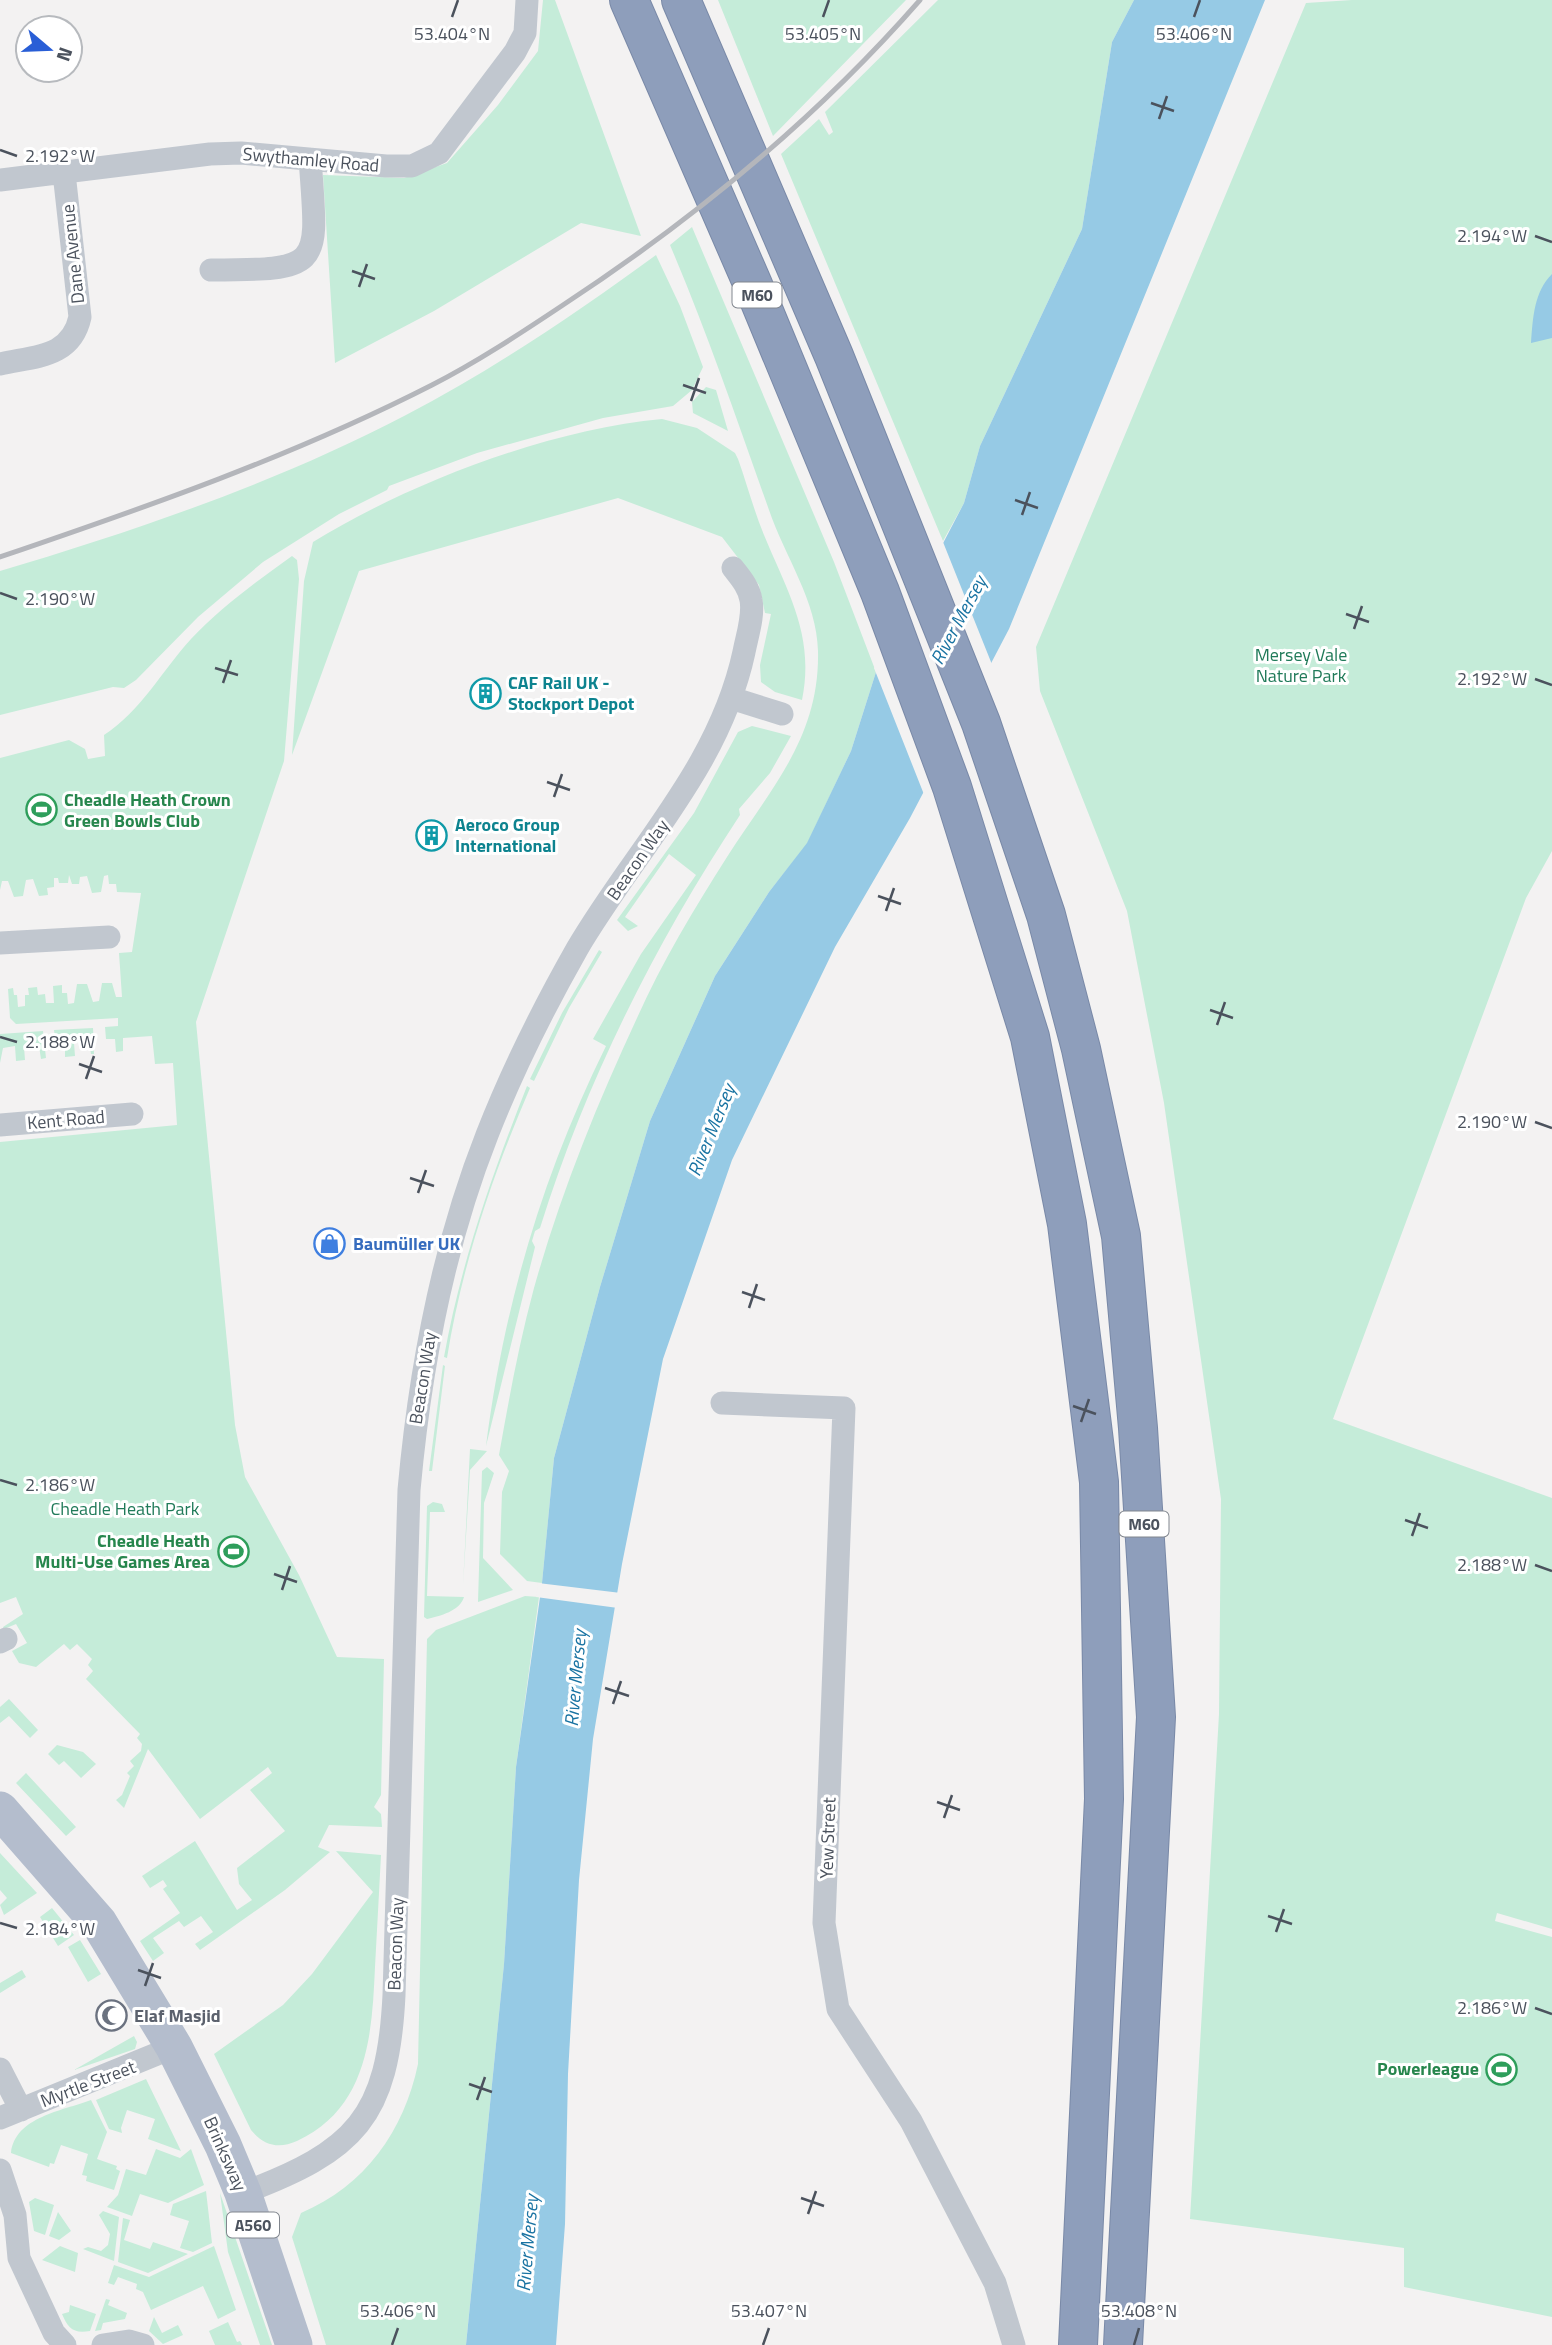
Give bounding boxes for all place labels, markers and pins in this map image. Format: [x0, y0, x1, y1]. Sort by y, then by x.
place label: CAF Rail UK - Stockport Depot [508, 669, 635, 717]
building icon: CAF Rail UK - Stockport Depot [468, 676, 502, 710]
place label: Cheadle Heath Crown Green Bowls Club [64, 786, 231, 834]
sports icon: Cheadle Heath Crown Green Bowls Club [24, 793, 58, 827]
place label: Aeroco Group International [455, 811, 560, 859]
building icon: Aeroco Group International [415, 818, 449, 852]
shop icon: Baumüller UK [313, 1227, 347, 1261]
place label: Baumüller UK [353, 1230, 460, 1257]
place label: Cheadle Heath Multi-Use Games Area [35, 1527, 210, 1575]
sports icon: Cheadle Heath Multi-Use Games Area [216, 1534, 250, 1568]
mosque icon: Elaf Masjid [94, 1999, 128, 2033]
place label: Elaf Masjid [134, 2002, 221, 2029]
sports icon: Powerleague [1485, 2052, 1519, 2086]
place label: Powerleague [1377, 2055, 1479, 2082]

